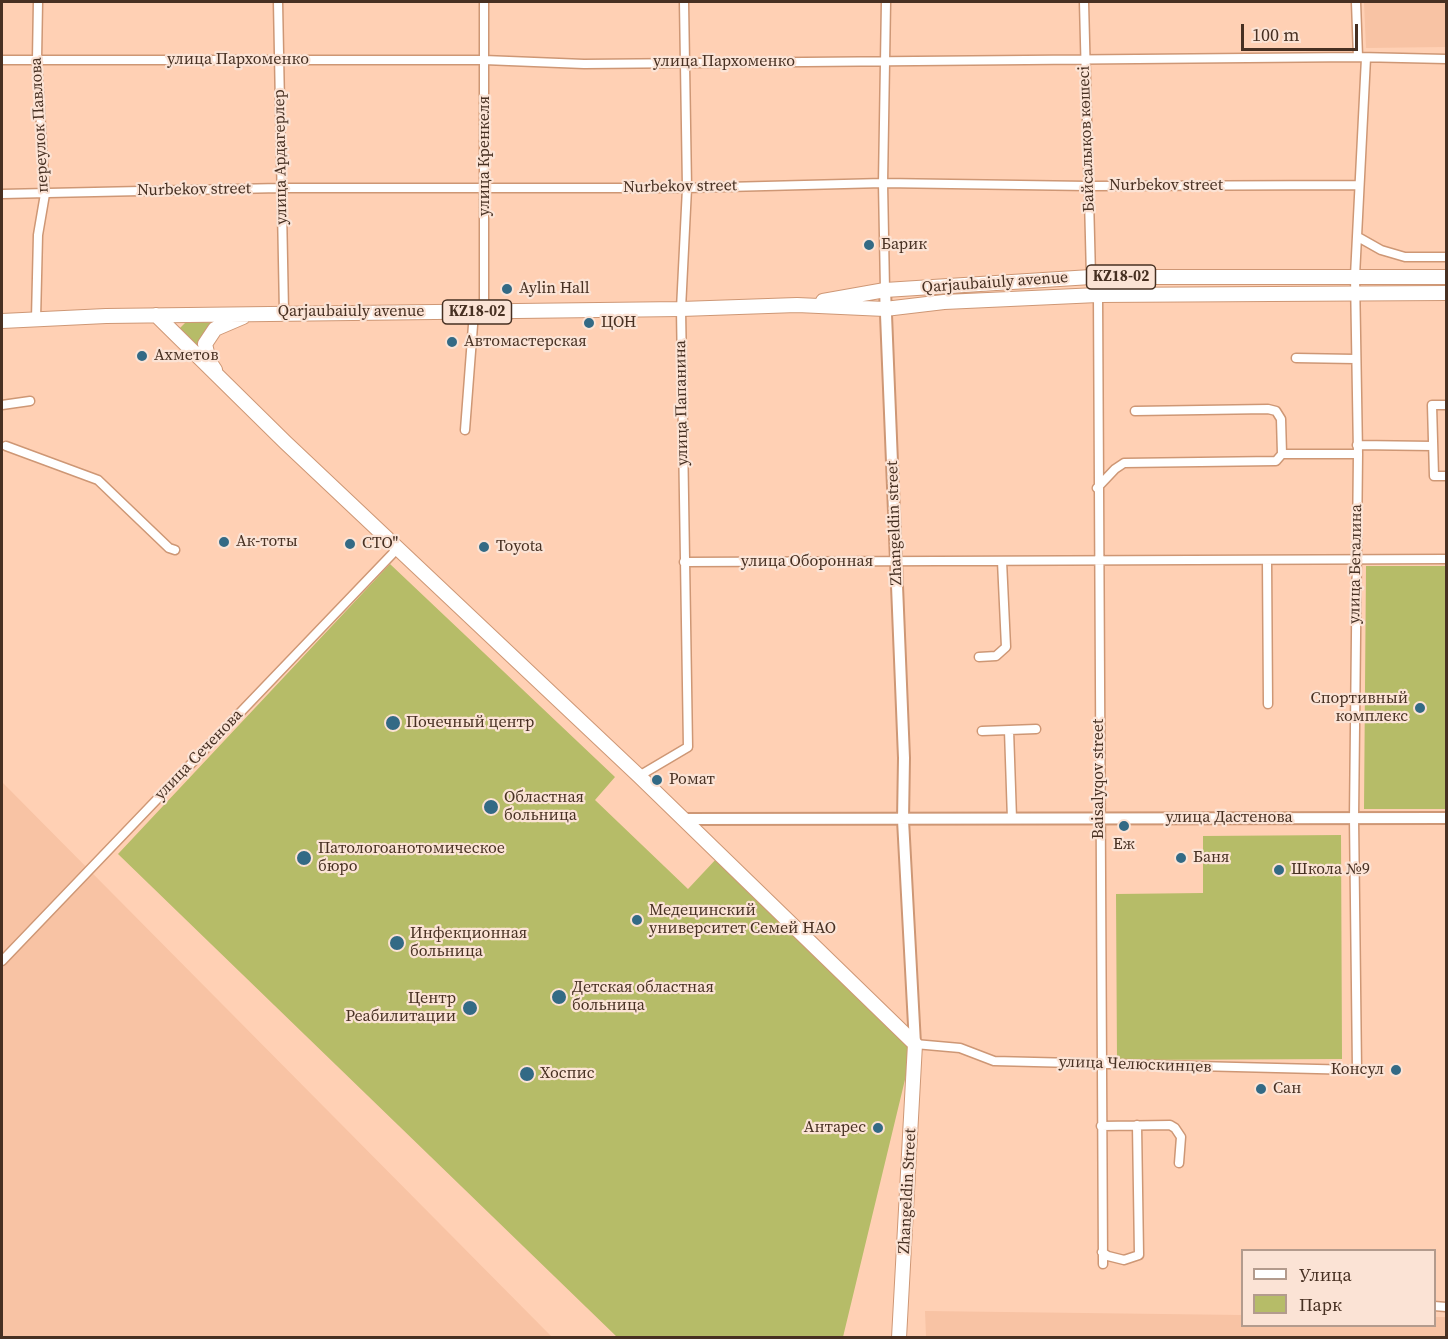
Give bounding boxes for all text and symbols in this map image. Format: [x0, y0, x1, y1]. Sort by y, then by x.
scale bar [1244, 12, 1361, 50]
text: 100 m [1252, 22, 1299, 47]
street label: улица Пархоменко [167, 50, 309, 70]
street label: улица Пархоменко [653, 52, 795, 72]
street label: переулок Павлова [27, 57, 53, 193]
street label: Байсалықов көшесі [1075, 66, 1099, 212]
street label: улица Ардагерлер [270, 89, 292, 225]
street label: улица Кренкеля [475, 96, 495, 216]
street label: Nurbekov street [623, 176, 737, 198]
street label: Nurbekov street [1109, 176, 1223, 196]
street label: Nurbekov street [137, 179, 251, 201]
place label: Барик [881, 235, 927, 255]
marker: Барик [862, 238, 876, 252]
road number: KZ18-02 [1086, 265, 1156, 289]
street label: Qarjaubaiuly avenue [921, 268, 1069, 298]
place label: Aylin Hall [519, 279, 590, 299]
marker: Aylin Hall [500, 282, 514, 296]
road number: KZ18-02 [442, 300, 512, 324]
street label: Qarjaubaiuly avenue [278, 302, 424, 322]
place label: ЦОН [601, 313, 636, 333]
marker: ЦОН [582, 316, 596, 330]
place label: Автомастерская [464, 332, 587, 352]
marker: Автомастерская [445, 335, 459, 349]
street label: улица Папанина [671, 340, 693, 466]
place label: Ахметов [154, 346, 218, 366]
marker: Ахметов [135, 349, 149, 363]
street label: Zhangeldin street [883, 460, 907, 586]
street label: улица Бегалина [1345, 504, 1367, 624]
place label: Ак-тоты [236, 532, 298, 552]
place label: СТО" [362, 534, 398, 554]
marker: Ак-тоты [217, 535, 231, 549]
marker: СТО" [343, 537, 357, 551]
place label: Toyota [496, 537, 543, 557]
marker: Toyota [477, 540, 491, 554]
street label: улица Оборонная [741, 552, 873, 572]
place label: Спортивный комплекс [1311, 689, 1408, 727]
marker: Спортивный комплекс [1413, 701, 1427, 715]
street label: улица Сеченова [151, 706, 247, 804]
place label: Почечный центр [406, 713, 534, 733]
marker: Почечный центр [384, 714, 402, 732]
street label: Baisalyqov street [1089, 719, 1109, 839]
place label: Ромат [669, 770, 715, 790]
marker: Ромат [650, 773, 664, 787]
place label: Областная больница [504, 788, 584, 826]
marker: Областная больница [482, 798, 500, 816]
street label: улица Дастенова [1165, 808, 1293, 828]
marker: Еж [1117, 819, 1131, 833]
place label: Еж [1113, 835, 1135, 855]
place label: Патологоанотомическое бюро [318, 839, 505, 877]
place label: Баня [1193, 848, 1230, 868]
marker: Патологоанотомическое бюро [295, 849, 313, 867]
marker: Баня [1174, 851, 1188, 865]
place label: Школа №9 [1291, 860, 1370, 880]
marker: Школа №9 [1272, 863, 1286, 877]
place label: Медецинский университет Семей НАО [649, 901, 836, 939]
marker: Медецинский университет Семей НАО [630, 913, 644, 927]
place label: Инфекционная больница [410, 924, 527, 962]
marker: Инфекционная больница [388, 934, 406, 952]
place label: Детская областная больница [572, 978, 714, 1016]
marker: Детская областная больница [550, 988, 568, 1006]
place label: Центр Реабилитации [345, 989, 456, 1027]
marker: Центр Реабилитации [461, 999, 479, 1017]
street label: улица Челюскинцев [1058, 1053, 1212, 1077]
place label: Консул [1331, 1060, 1384, 1080]
marker: Консул [1389, 1063, 1403, 1077]
place label: Хоспис [540, 1064, 594, 1084]
marker: Хоспис [518, 1065, 536, 1083]
place label: Сан [1273, 1079, 1301, 1099]
marker: Сан [1254, 1082, 1268, 1096]
place label: Антарес [804, 1118, 866, 1138]
marker: Антарес [871, 1121, 885, 1135]
street label: Zhangeldin Street [895, 1128, 921, 1254]
legend [1241, 1249, 1436, 1327]
text: Улица [1299, 1262, 1352, 1287]
text: Парк [1299, 1292, 1342, 1317]

